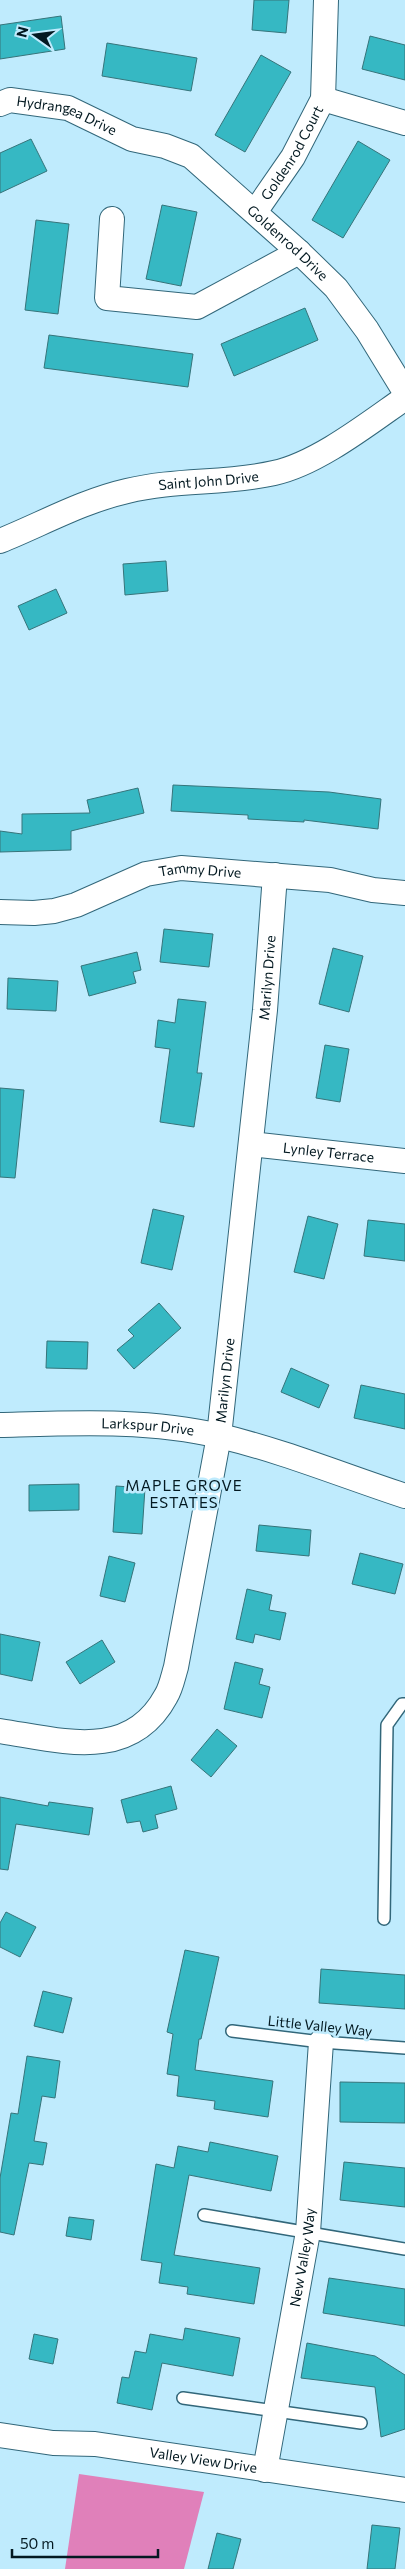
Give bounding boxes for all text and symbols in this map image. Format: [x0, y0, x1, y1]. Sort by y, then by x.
north arrow [10, 10, 60, 60]
text: N [12, 25, 31, 39]
street label: Hydrangea Drive [15, 92, 120, 138]
street label: Goldenrod Court [257, 102, 326, 203]
street label: Goldenrod Drive [244, 201, 332, 284]
street label: Saint John Drive [157, 467, 260, 493]
street label: Tammy Drive [157, 858, 242, 881]
street label: Marilyn Drive [255, 935, 279, 1021]
street label: Lynley Terrace [282, 1139, 375, 1166]
street label: Marilyn Drive [211, 1337, 238, 1424]
street label: Larkspur Drive [101, 1414, 196, 1439]
district label: MAPLE GROVE ESTATES [125, 1476, 243, 1511]
street label: Little Valley Way [267, 2012, 373, 2039]
street label: New Valley Way [286, 2207, 318, 2308]
street label: Valley View Drive [148, 2443, 258, 2476]
scale bar [12, 2526, 159, 2558]
text: 50 m [20, 2534, 54, 2552]

